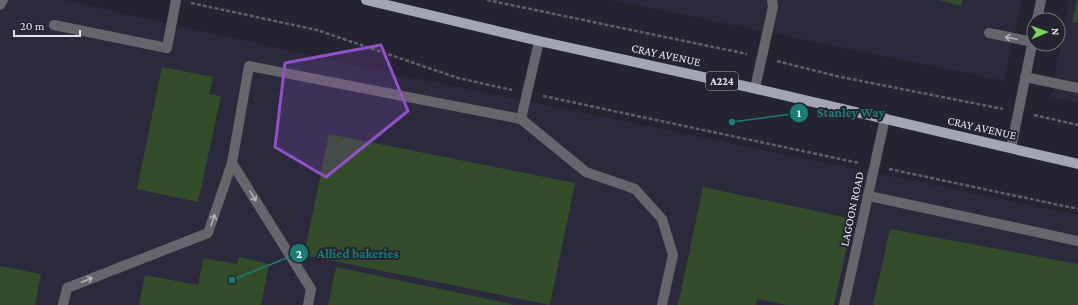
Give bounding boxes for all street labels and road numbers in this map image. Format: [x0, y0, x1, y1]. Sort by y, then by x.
street label: CRAY AVENUE [630, 41, 702, 69]
road number: A224 [706, 72, 738, 90]
street label: CRAY AVENUE [946, 113, 1018, 143]
street label: LAGOON ROAD [837, 170, 867, 248]

